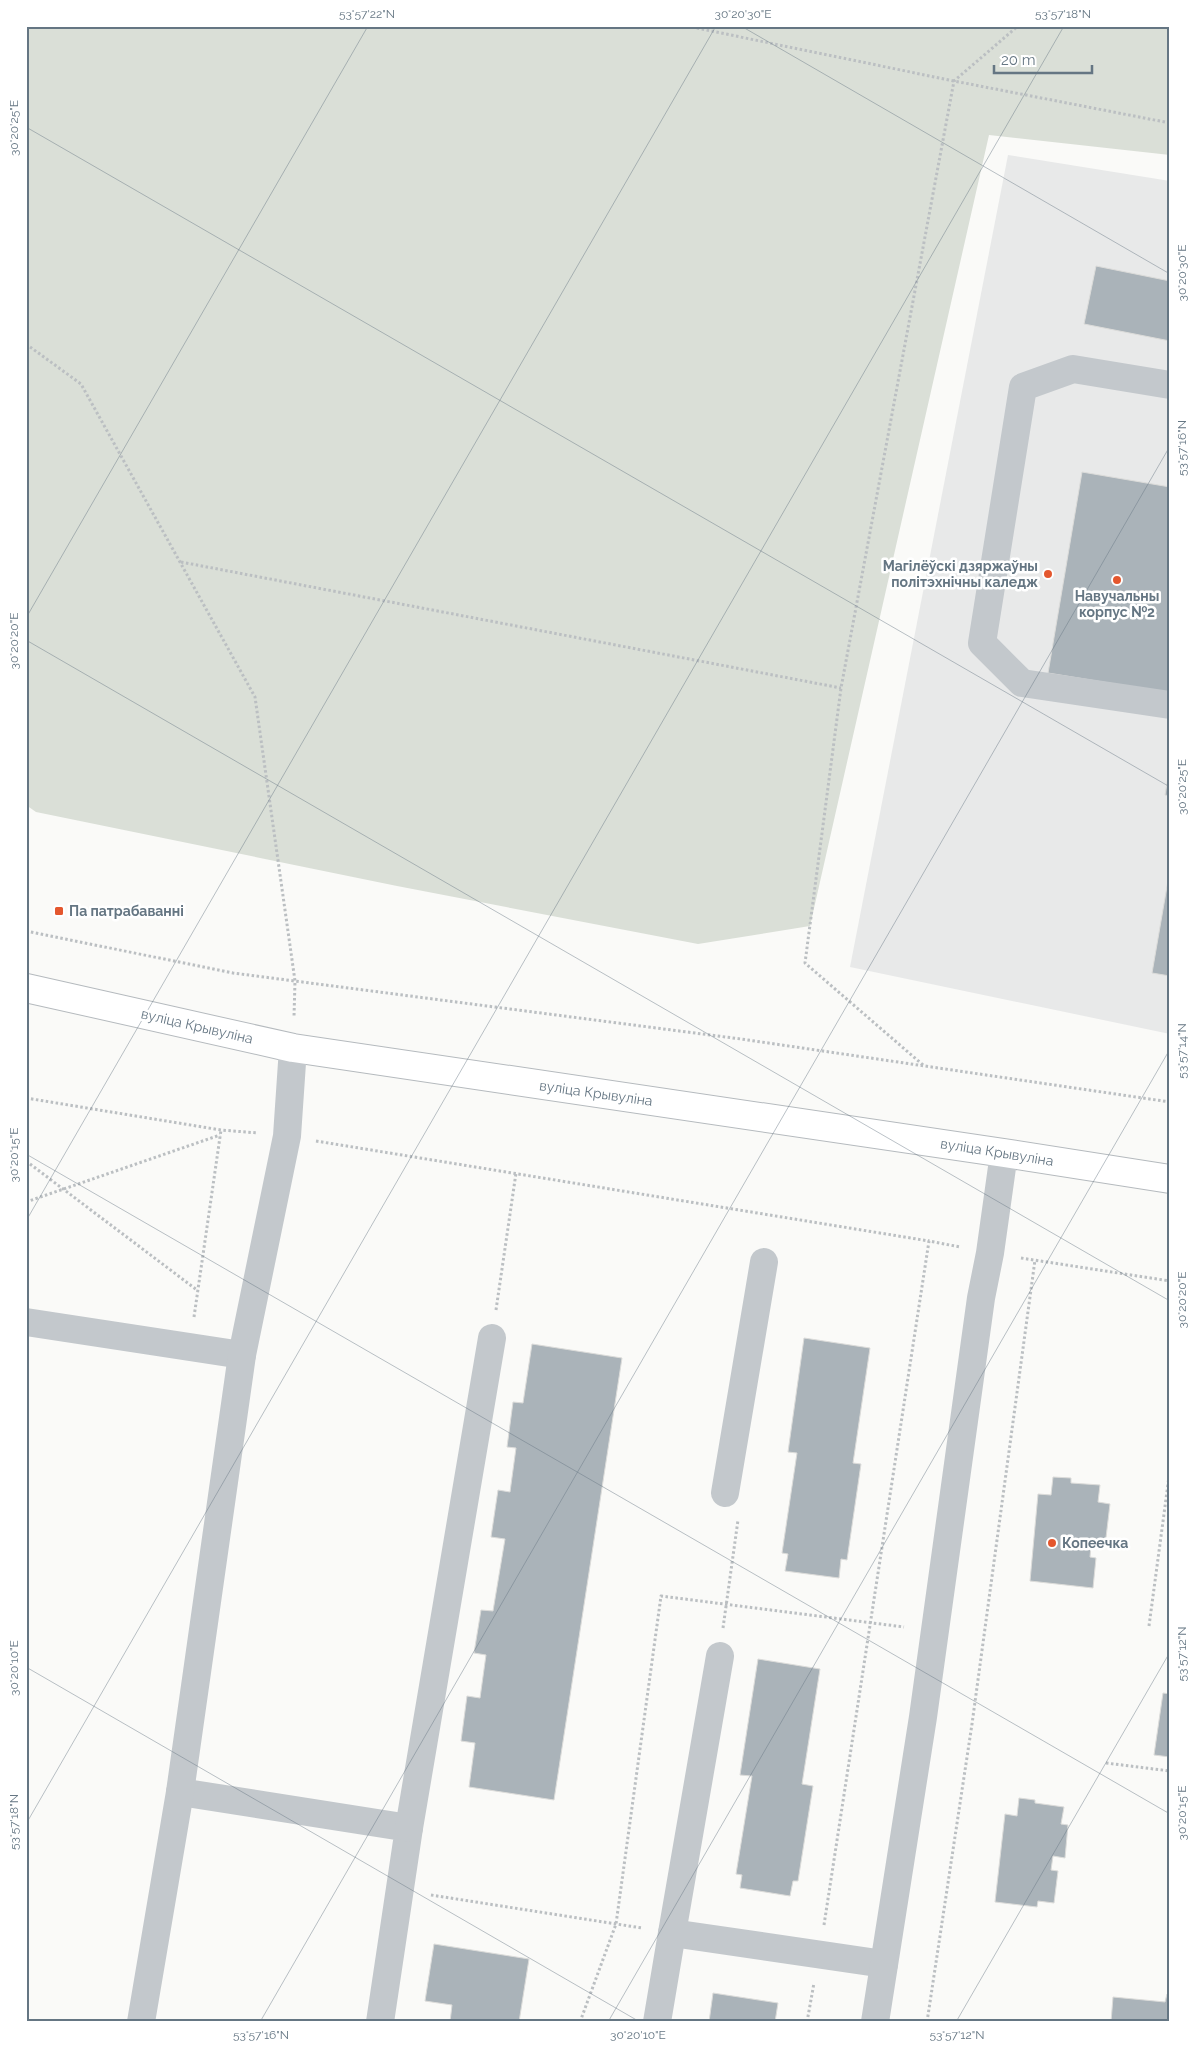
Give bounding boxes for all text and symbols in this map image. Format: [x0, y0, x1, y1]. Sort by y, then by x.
text: 53°57'22"N [339, 7, 395, 21]
text: 30°20'30"E [714, 7, 772, 21]
text: 53°57'18"N [1035, 7, 1091, 21]
scale bar [994, 42, 1091, 74]
text: 20 m [1001, 51, 1036, 69]
text: 30°20'25"E [7, 100, 21, 156]
text: 30°20'30"E [1175, 244, 1189, 302]
text: 53°57'16"N [1175, 420, 1189, 476]
place label: Магілёўскі дзяржаўны політэхнічны каледж [883, 558, 1038, 590]
marker: Магілёўскі дзяржаўны політэхнічны каледж [1042, 568, 1054, 580]
marker: Навучальны корпус №2 [1111, 574, 1123, 586]
place label: Навучальны корпус №2 [1075, 588, 1159, 620]
text: 30°20'20"E [7, 613, 21, 669]
text: 30°20'25"E [1175, 759, 1189, 815]
place label: Па патрабаванні [69, 903, 184, 919]
marker: Па патрабаванні [53, 905, 65, 917]
street label: вуліца Крывуліна [140, 1005, 254, 1047]
text: 53°57'14"N [1175, 1023, 1189, 1079]
street label: вуліца Крывуліна [538, 1077, 654, 1109]
text: 30°20'15"E [7, 1127, 21, 1183]
street label: вуліца Крывуліна [939, 1135, 1055, 1169]
text: 30°20'20"E [1175, 1272, 1189, 1328]
place label: Копеечка [1062, 1535, 1128, 1551]
marker: Копеечка [1046, 1537, 1058, 1549]
text: 53°57'12"N [1175, 1626, 1189, 1682]
text: 30°20'10"E [7, 1640, 21, 1696]
text: 30°20'15"E [1175, 1785, 1189, 1841]
text: 53°57'18"N [7, 1794, 21, 1850]
text: 53°57'16"N [233, 2028, 289, 2042]
text: 30°20'10"E [610, 2028, 666, 2042]
text: 53°57'12"N [929, 2028, 985, 2042]

